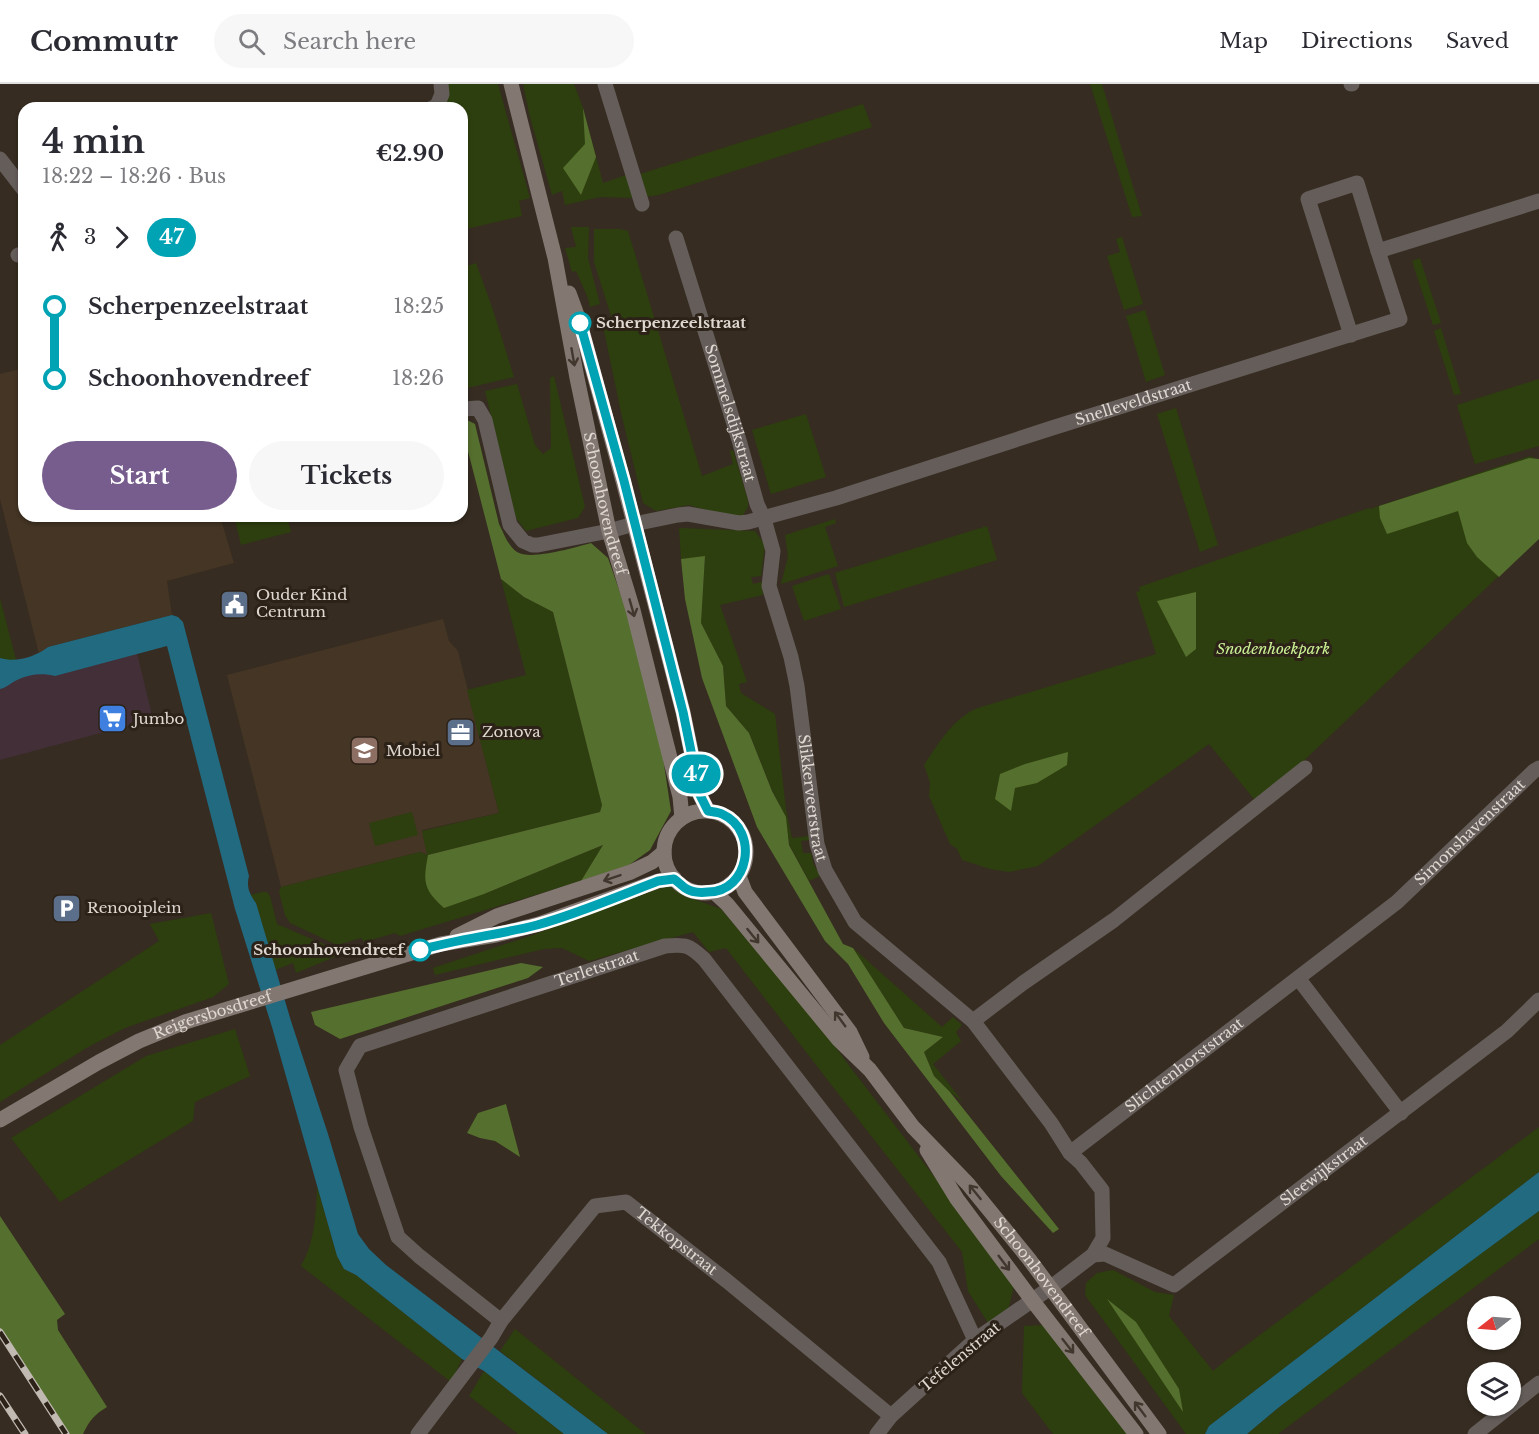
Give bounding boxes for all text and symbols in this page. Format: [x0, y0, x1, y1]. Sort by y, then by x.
search box [214, 14, 634, 68]
text: Commutr [30, 24, 178, 59]
icon: search [235, 25, 268, 58]
text: Search here [283, 28, 416, 55]
text: Map [1219, 28, 1268, 54]
text: Directions [1301, 28, 1413, 54]
text: Saved [1446, 28, 1509, 54]
text: 4 min [42, 121, 145, 162]
text: €2.90 [376, 140, 444, 167]
text: 18:22 – 18:26 · Bus [42, 164, 226, 188]
icon: walk [42, 221, 75, 254]
icon: forward [105, 221, 138, 254]
text: 47 [159, 224, 184, 250]
text: 3 [84, 225, 96, 249]
text: Scherpenzeelstraat [88, 293, 308, 320]
text: 18:25 [394, 294, 444, 318]
marker: Scherpenzeelstraat [569, 312, 591, 334]
place label: Scherpenzeelstraat [596, 313, 746, 332]
street label: Sommelsdijkstraat [701, 341, 760, 484]
one-way arrow [568, 346, 579, 366]
text: Schoonhovendreef [88, 365, 309, 392]
text: 18:26 [392, 366, 444, 390]
street label: Snelleveldstraat [1073, 375, 1194, 429]
street label: Schoonhovendreef [580, 430, 632, 579]
button: Start [42, 441, 237, 510]
button: Tickets [249, 441, 444, 510]
place label: Ouder Kind Centrum [256, 585, 347, 621]
public building icon: Ouder Kind Centrum [219, 588, 251, 620]
one-way arrow [627, 598, 638, 617]
park label: Snodenhoekpark [1216, 639, 1330, 658]
supermarket icon: Jumbo [96, 703, 128, 735]
place label: Jumbo [131, 709, 185, 728]
office icon: Zonova [445, 716, 477, 748]
place label: Zonova [482, 722, 541, 741]
street label: Slikkerveerstraat [794, 733, 832, 864]
school or university icon: Mobiel [349, 735, 381, 767]
place label: Mobiel [386, 741, 440, 760]
line badge: 47 [669, 754, 723, 794]
text: 47 [684, 761, 708, 787]
street label: Simonshavenstraat [1410, 774, 1529, 889]
one-way arrow [603, 874, 622, 885]
parking icon: Renooiplein [50, 892, 82, 924]
place label: Renooiplein [87, 898, 182, 917]
one-way arrow [746, 928, 760, 943]
marker: Schoonhovendreef [409, 939, 431, 961]
place label: Schoonhovendreef [253, 940, 406, 959]
street label: Terletstraat [552, 945, 641, 990]
street label: Reigersbosdreef [150, 986, 276, 1043]
one-way arrow [834, 1012, 846, 1028]
street label: Slichtenhorststraat [1121, 1013, 1247, 1116]
street label: Sleewijkstraat [1276, 1131, 1371, 1210]
one-way arrow [968, 1185, 982, 1200]
street label: Tekkopstraat [632, 1203, 722, 1279]
street label: Schoonhovendreef [990, 1213, 1095, 1342]
one-way arrow [998, 1254, 1010, 1270]
north arrow [1467, 1296, 1521, 1350]
map controls [1467, 1296, 1521, 1416]
street label: Tefelenstraat [916, 1317, 1004, 1396]
one-way arrow [1061, 1338, 1074, 1354]
button: layers [1467, 1362, 1521, 1416]
one-way arrow [1134, 1402, 1147, 1418]

